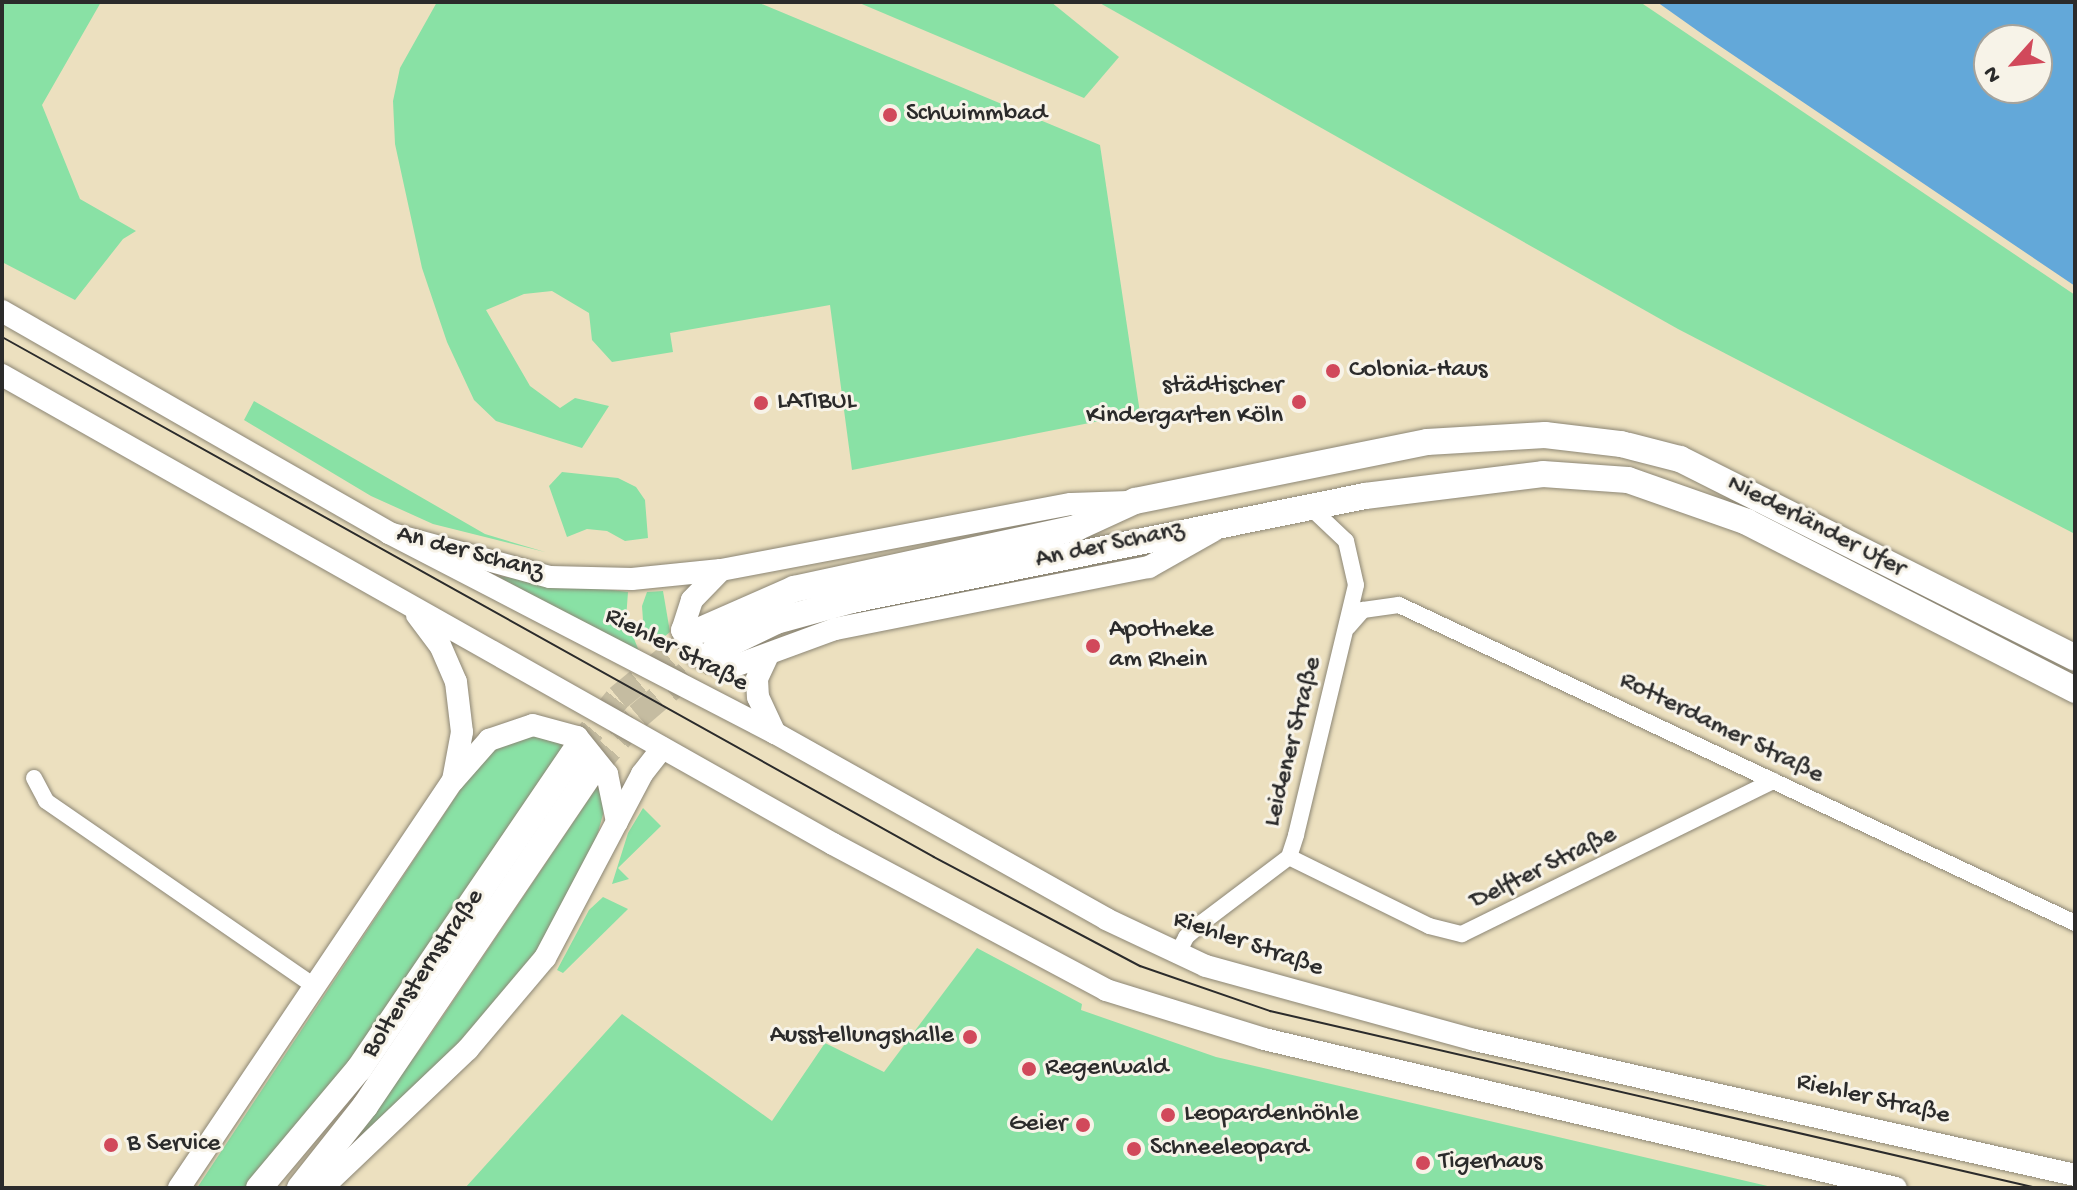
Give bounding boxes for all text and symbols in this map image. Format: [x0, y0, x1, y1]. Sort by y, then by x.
north arrow [1973, 24, 2053, 104]
text: N [1979, 62, 2008, 86]
place label: Schwimmbad [906, 99, 1047, 131]
marker: Schwimmbad [881, 106, 899, 124]
place label: Colonia-Haus [1349, 355, 1487, 387]
marker: Colonia-Haus [1324, 362, 1342, 380]
place label: städtischer Kindergarten Köln [1086, 371, 1283, 432]
place label: LATIBUL [777, 387, 856, 419]
marker: städtischer Kindergarten Köln [1290, 393, 1308, 411]
marker: LATIBUL [752, 394, 770, 412]
street label: Niederländer Ufer [1722, 469, 1910, 585]
street label: An der Schanz [1033, 515, 1187, 577]
street label: An der Schanz [393, 519, 547, 589]
street label: Riehler Straße [599, 602, 753, 700]
place label: Apotheke am Rhein [1109, 615, 1214, 676]
marker: Apotheke am Rhein [1084, 637, 1102, 655]
street label: Leidener Straße [1258, 654, 1330, 830]
street label: Rotterdamer Straße [1614, 666, 1828, 792]
street label: Delfter Straße [1466, 820, 1622, 918]
street label: Boltensternstraße [356, 884, 492, 1064]
street label: Riehler Straße [1169, 905, 1327, 985]
place label: Ausstellungshalle [770, 1021, 954, 1053]
marker: Ausstellungshalle [961, 1028, 979, 1046]
place label: Regenwald [1045, 1053, 1168, 1085]
marker: Regenwald [1020, 1060, 1038, 1078]
street label: Riehler Straße [1793, 1067, 1953, 1133]
place label: Leopardenhöhle [1184, 1099, 1358, 1131]
marker: Leopardenhöhle [1159, 1106, 1177, 1124]
place label: Geier [1009, 1109, 1067, 1141]
marker: Geier [1074, 1116, 1092, 1134]
place label: B Service [127, 1129, 220, 1161]
place label: Schneeleopard [1150, 1133, 1308, 1165]
marker: B Service [102, 1136, 120, 1154]
marker: Schneeleopard [1125, 1140, 1143, 1158]
place label: Tigerhaus [1439, 1147, 1542, 1179]
marker: Tigerhaus [1414, 1154, 1432, 1172]

